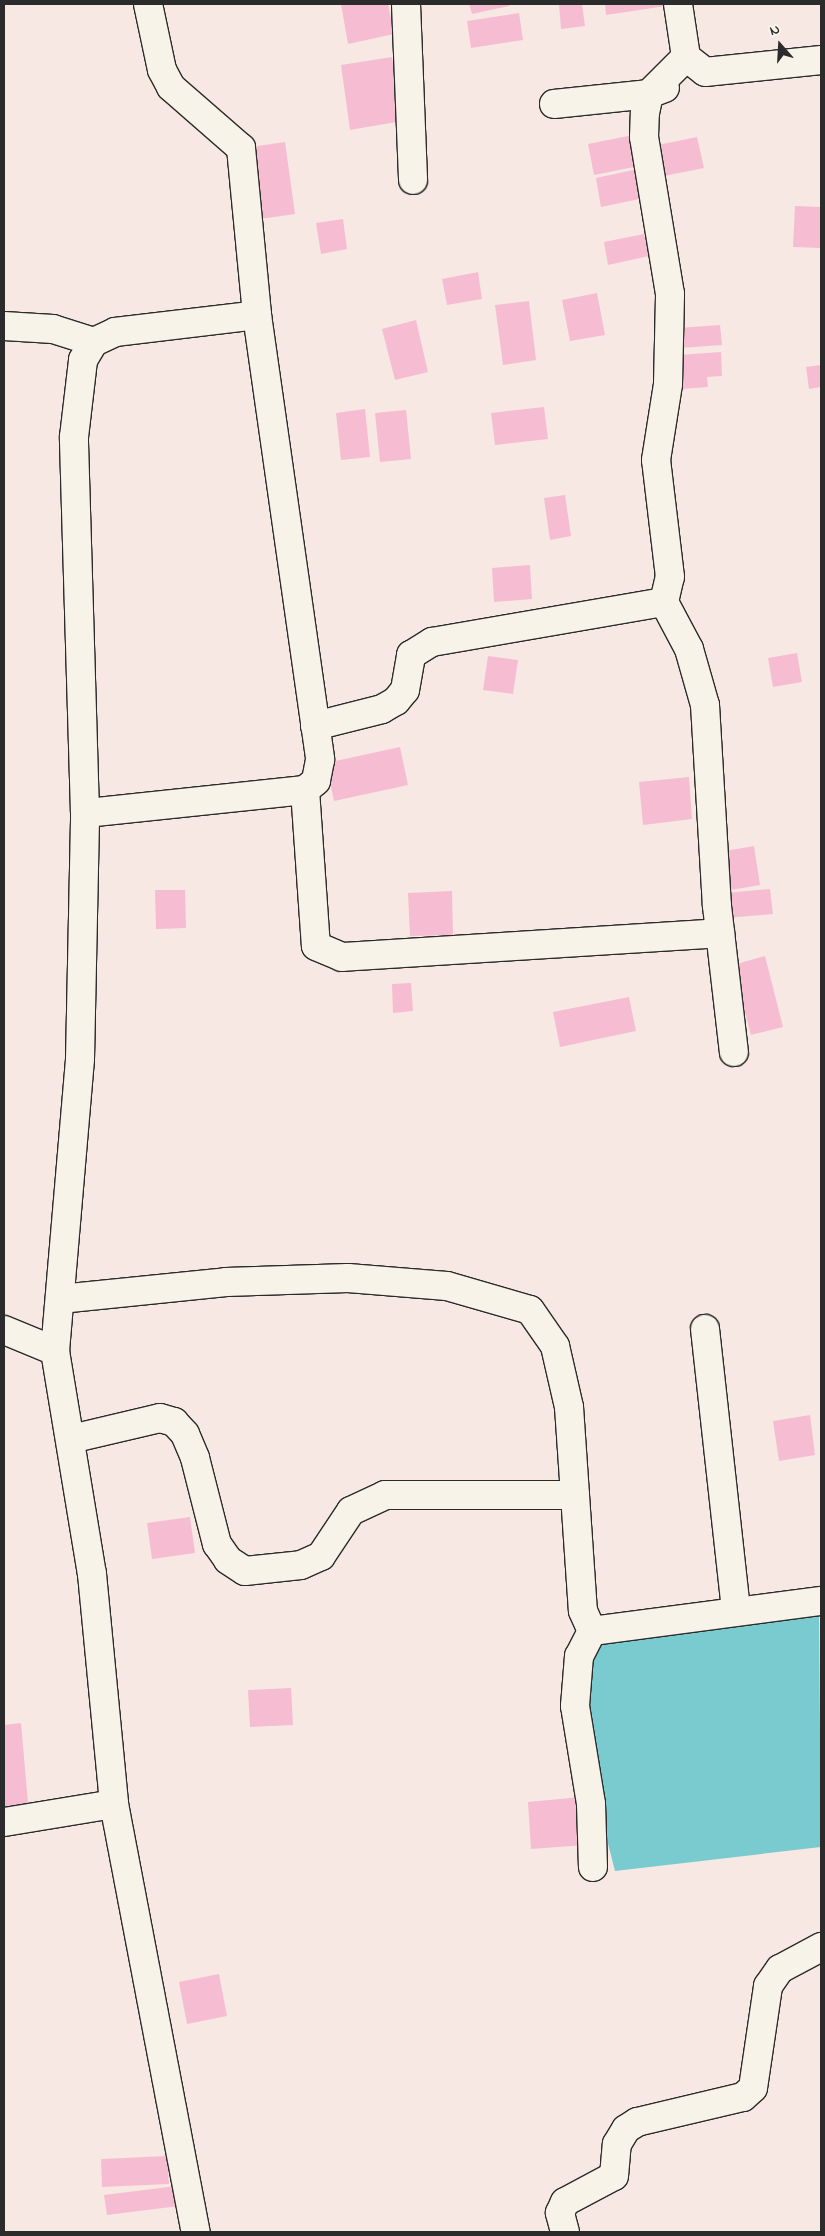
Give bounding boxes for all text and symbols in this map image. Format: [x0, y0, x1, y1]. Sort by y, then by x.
text: N [767, 19, 783, 42]
north arrow [755, 20, 805, 70]

